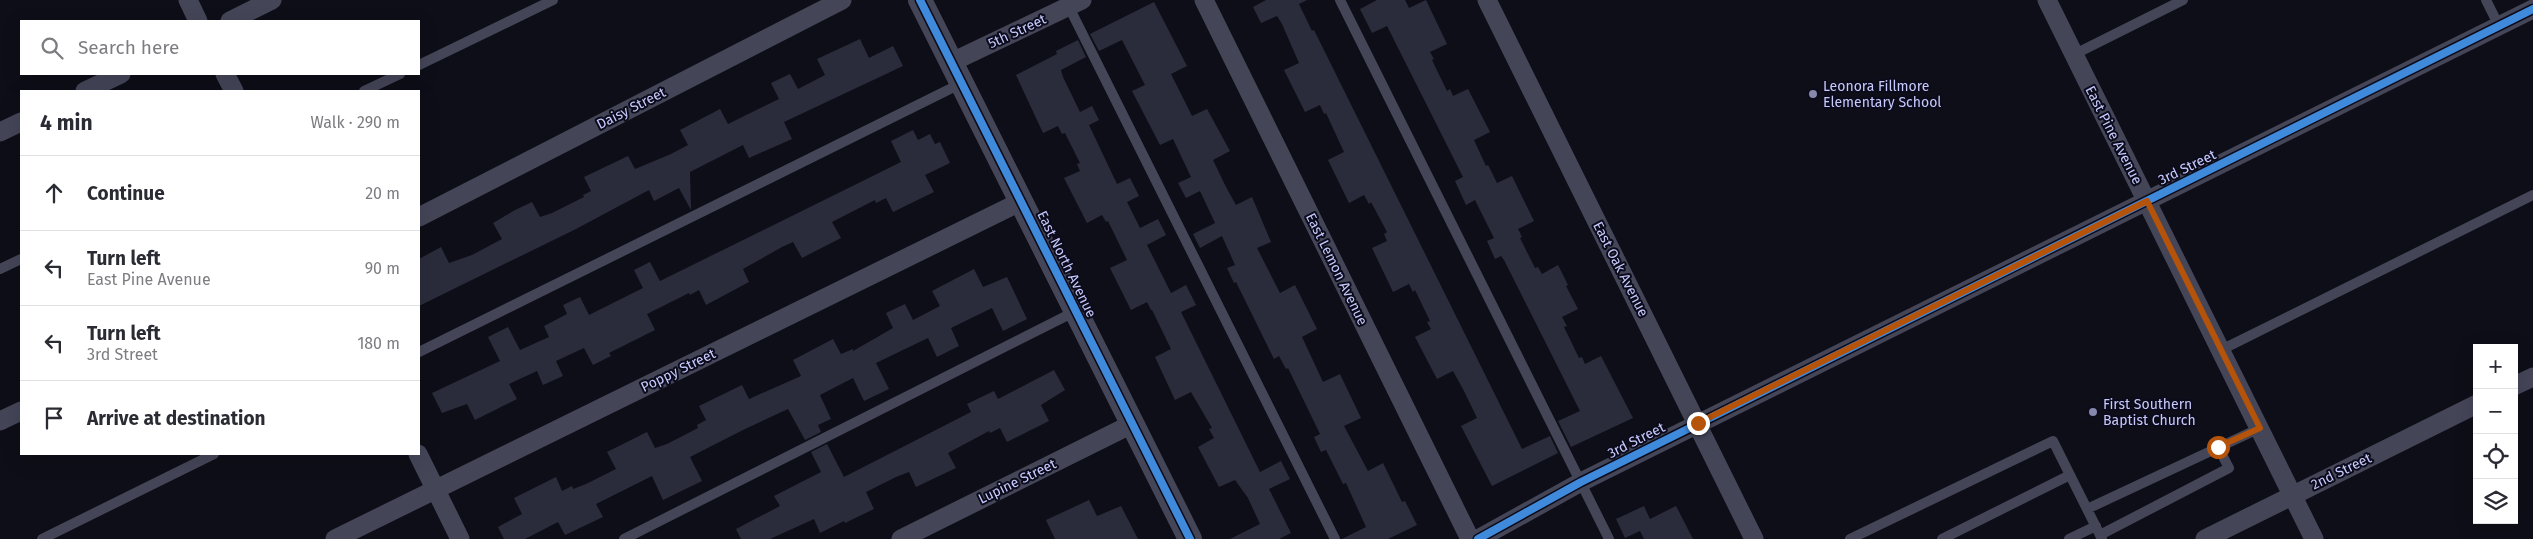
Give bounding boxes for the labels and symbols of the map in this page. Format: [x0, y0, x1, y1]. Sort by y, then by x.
street label: 5th Street [986, 10, 1050, 52]
place label: Leonora Fillmore Elementary School [1823, 78, 1941, 111]
street label: Daisy Street [594, 83, 669, 133]
street label: East Pine Avenue [2081, 83, 2146, 187]
marker: Leonora Fillmore Elementary School [1807, 88, 1819, 100]
street label: 3rd Street [2156, 146, 2220, 189]
street label: East North Avenue [1033, 208, 1100, 320]
street label: East Lemon Avenue [1302, 210, 1371, 328]
street label: East Oak Avenue [1589, 219, 1652, 320]
street label: Poppy Street [638, 345, 719, 396]
place label: First Southern Baptist Church [2103, 396, 2196, 429]
marker: First Southern Baptist Church [2087, 406, 2099, 418]
route end [1687, 412, 1710, 435]
street label: 3rd Street [1605, 418, 1669, 462]
route start [2207, 436, 2230, 459]
street label: 2nd Street [2308, 449, 2375, 493]
street label: Lupine Street [975, 455, 1060, 508]

